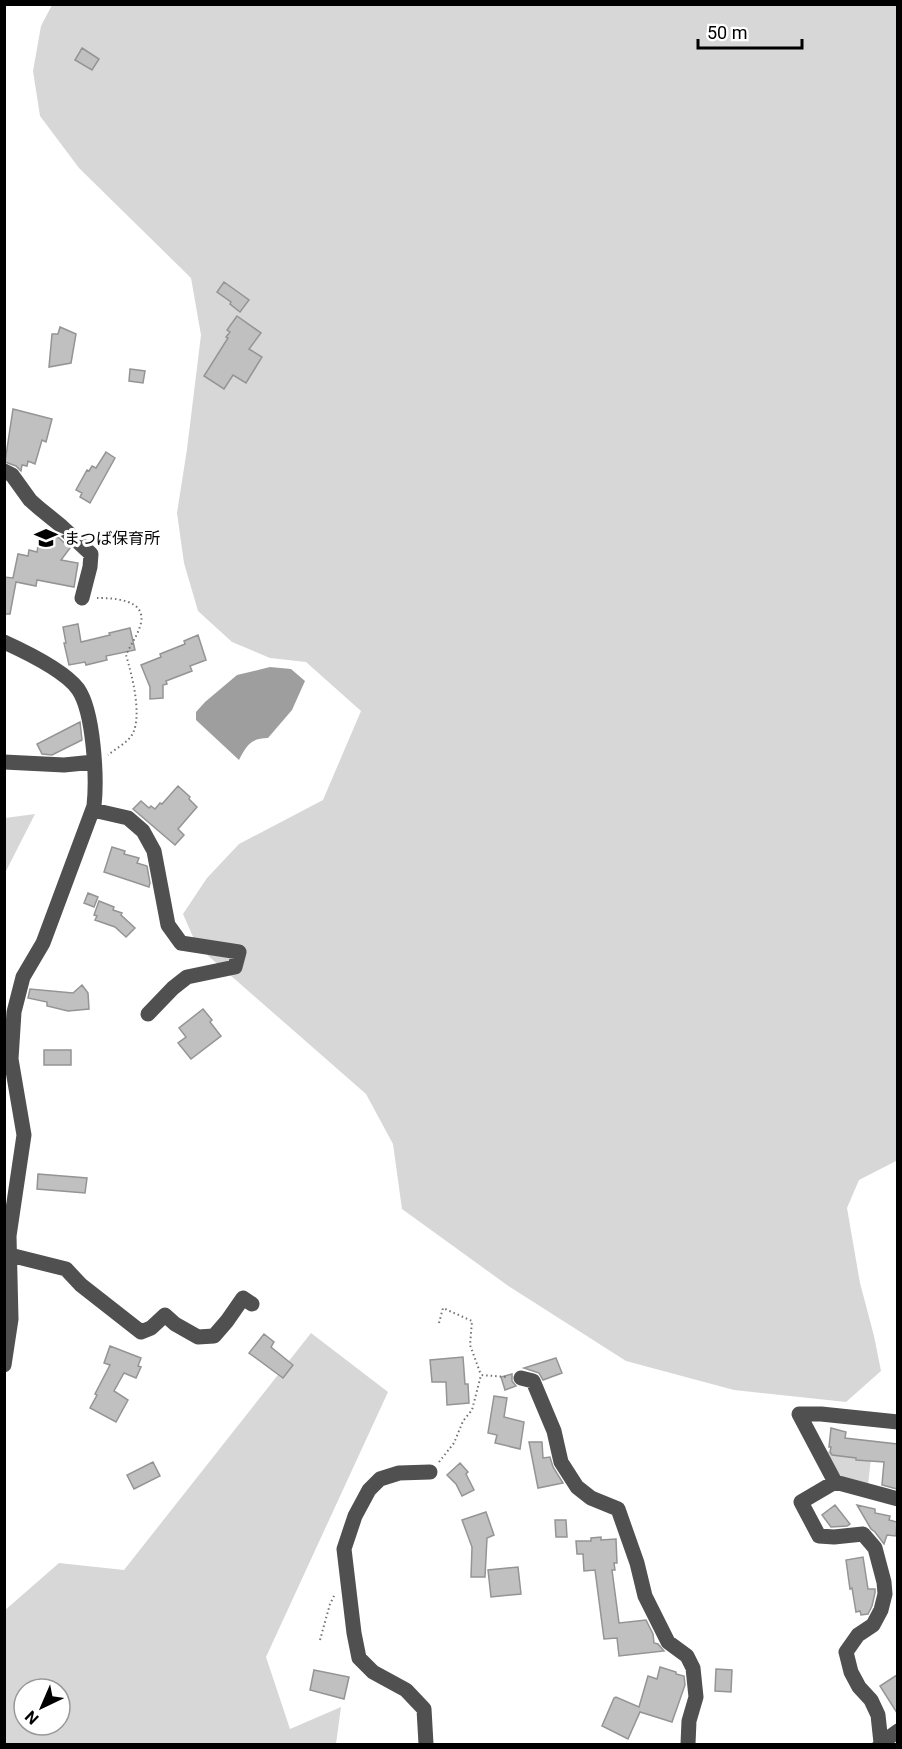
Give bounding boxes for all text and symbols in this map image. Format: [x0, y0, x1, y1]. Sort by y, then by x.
scale bar [698, 12, 802, 50]
text: 50 m [707, 22, 747, 43]
school or university icon: まつば保育所 [33, 525, 59, 551]
place label: まつば保育所 [64, 529, 160, 548]
north arrow [12, 1677, 72, 1737]
text: N [21, 1707, 43, 1728]

